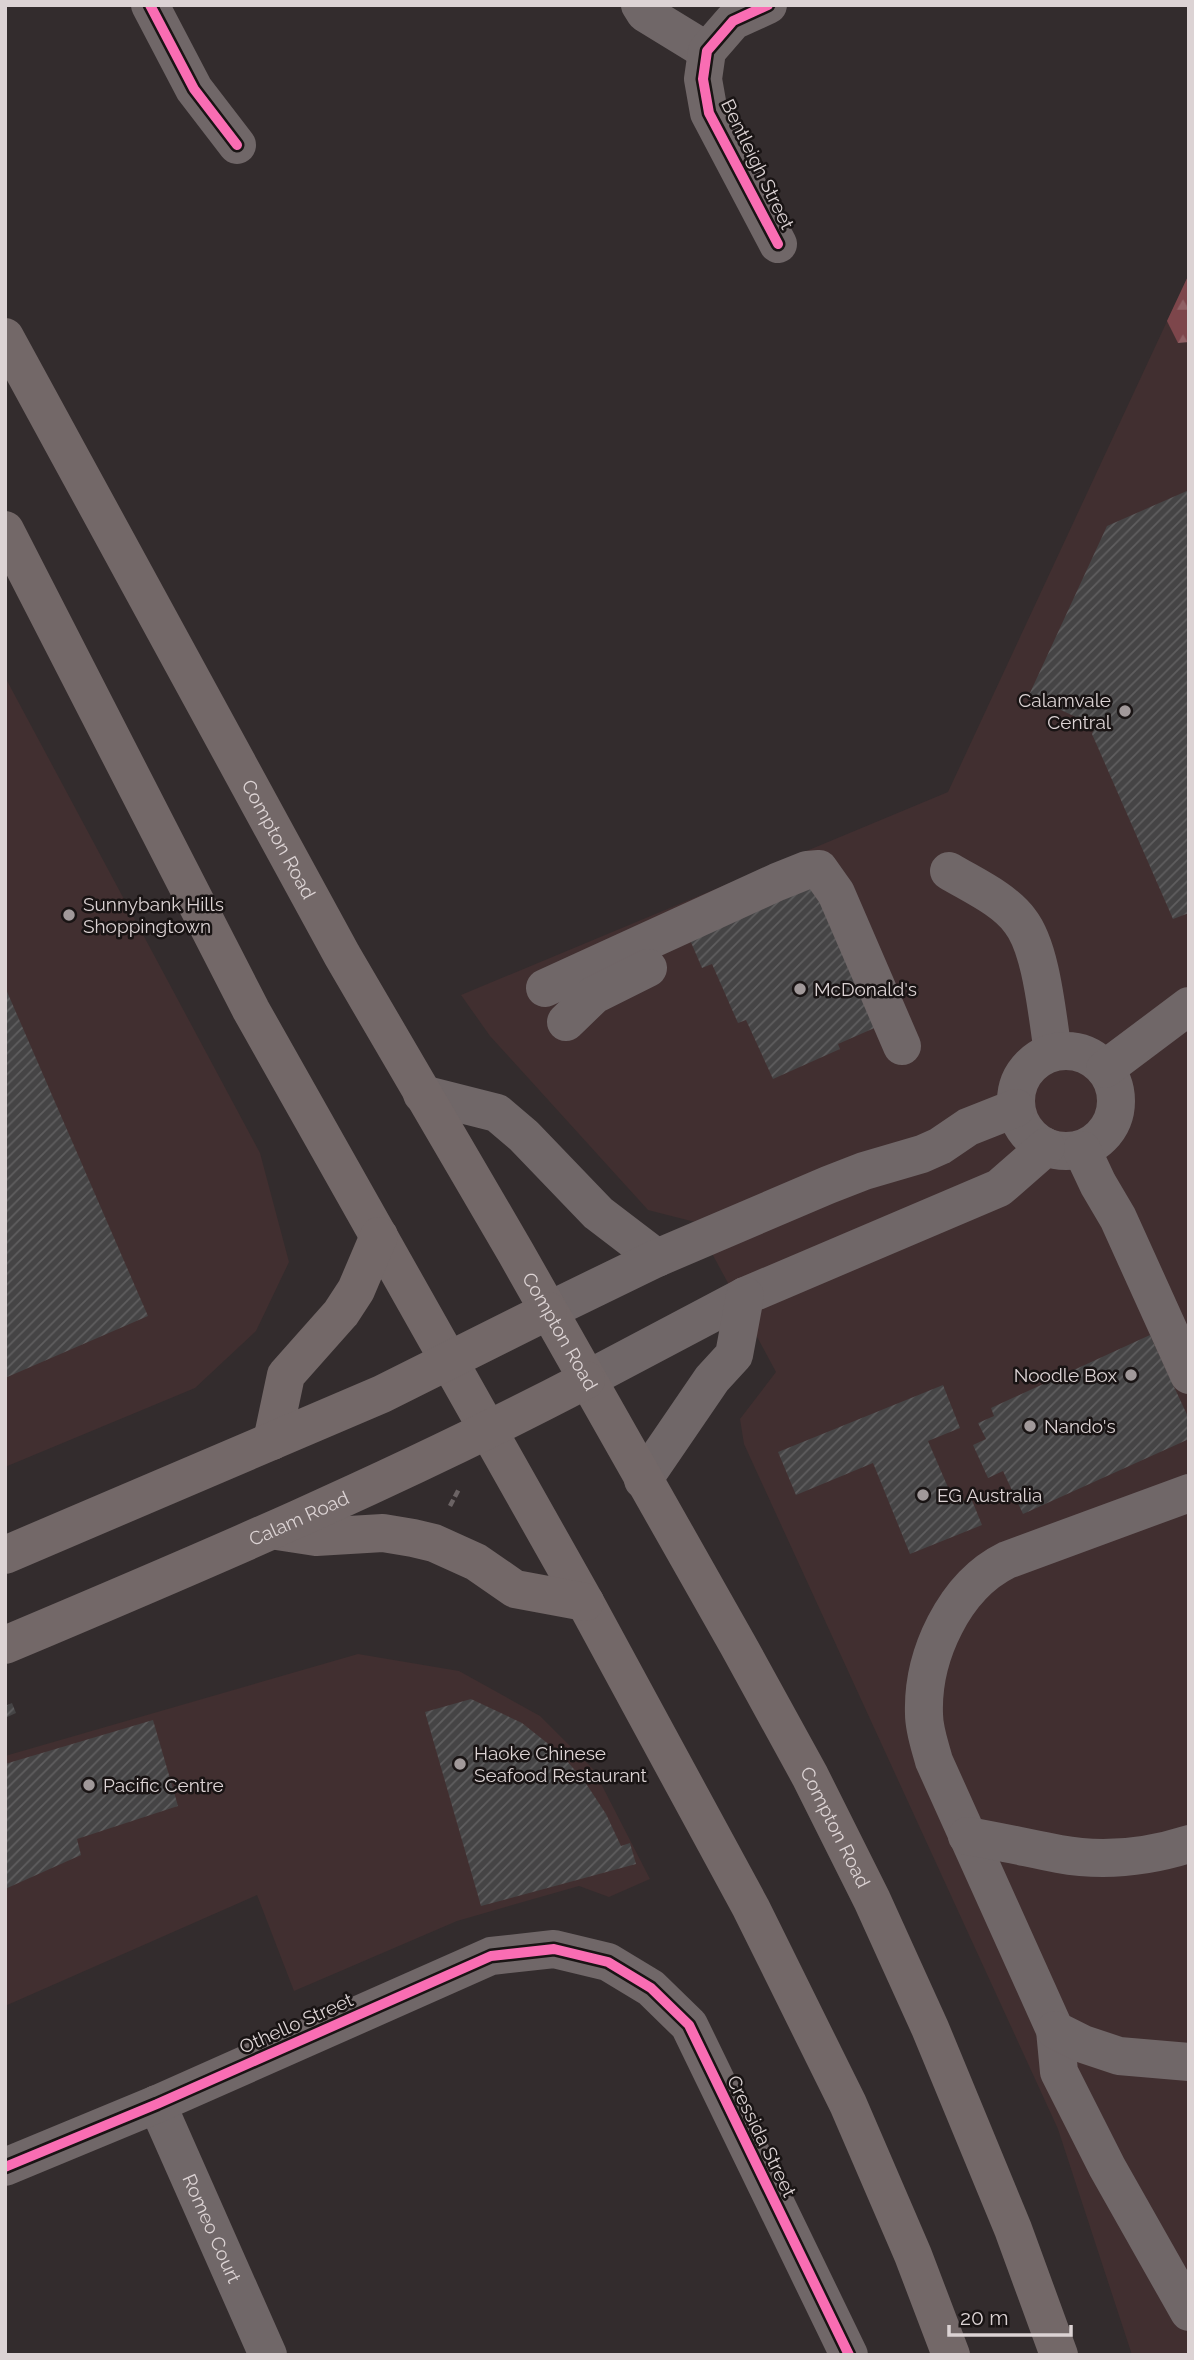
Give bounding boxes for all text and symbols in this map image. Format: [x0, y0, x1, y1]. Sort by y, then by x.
street label: Bentleigh Street [717, 95, 799, 233]
place label: Calamvale Central [1018, 689, 1112, 733]
marker: Calamvale Central [1117, 703, 1133, 719]
street label: Compton Road [237, 776, 320, 903]
place label: Sunnybank Hills Shoppingtown [83, 893, 224, 937]
marker: Sunnybank Hills Shoppingtown [61, 907, 77, 923]
place label: McDonald's [814, 978, 917, 1000]
marker: McDonald's [792, 981, 808, 997]
street label: Compton Road [518, 1268, 603, 1394]
place label: Noodle Box [1014, 1364, 1117, 1386]
marker: Noodle Box [1123, 1367, 1139, 1383]
place label: Nando's [1044, 1415, 1116, 1437]
marker: Nando's [1022, 1418, 1038, 1434]
place label: EG Australia [937, 1484, 1042, 1506]
street label: Calam Road [246, 1486, 352, 1550]
marker: EG Australia [915, 1487, 931, 1503]
place label: Haoke Chinese Seafood Restaurant [474, 1742, 648, 1786]
marker: Haoke Chinese Seafood Restaurant [452, 1756, 468, 1772]
street label: Compton Road [796, 1763, 875, 1891]
place label: Pacific Centre [103, 1774, 224, 1796]
marker: Pacific Centre [81, 1777, 97, 1793]
street label: Othello Street [236, 1988, 357, 2058]
street label: Cressida Street [723, 2072, 801, 2201]
street label: Romeo Court [178, 2170, 246, 2287]
scale bar [949, 2294, 1072, 2338]
text: 20 m [960, 2305, 1008, 2330]

